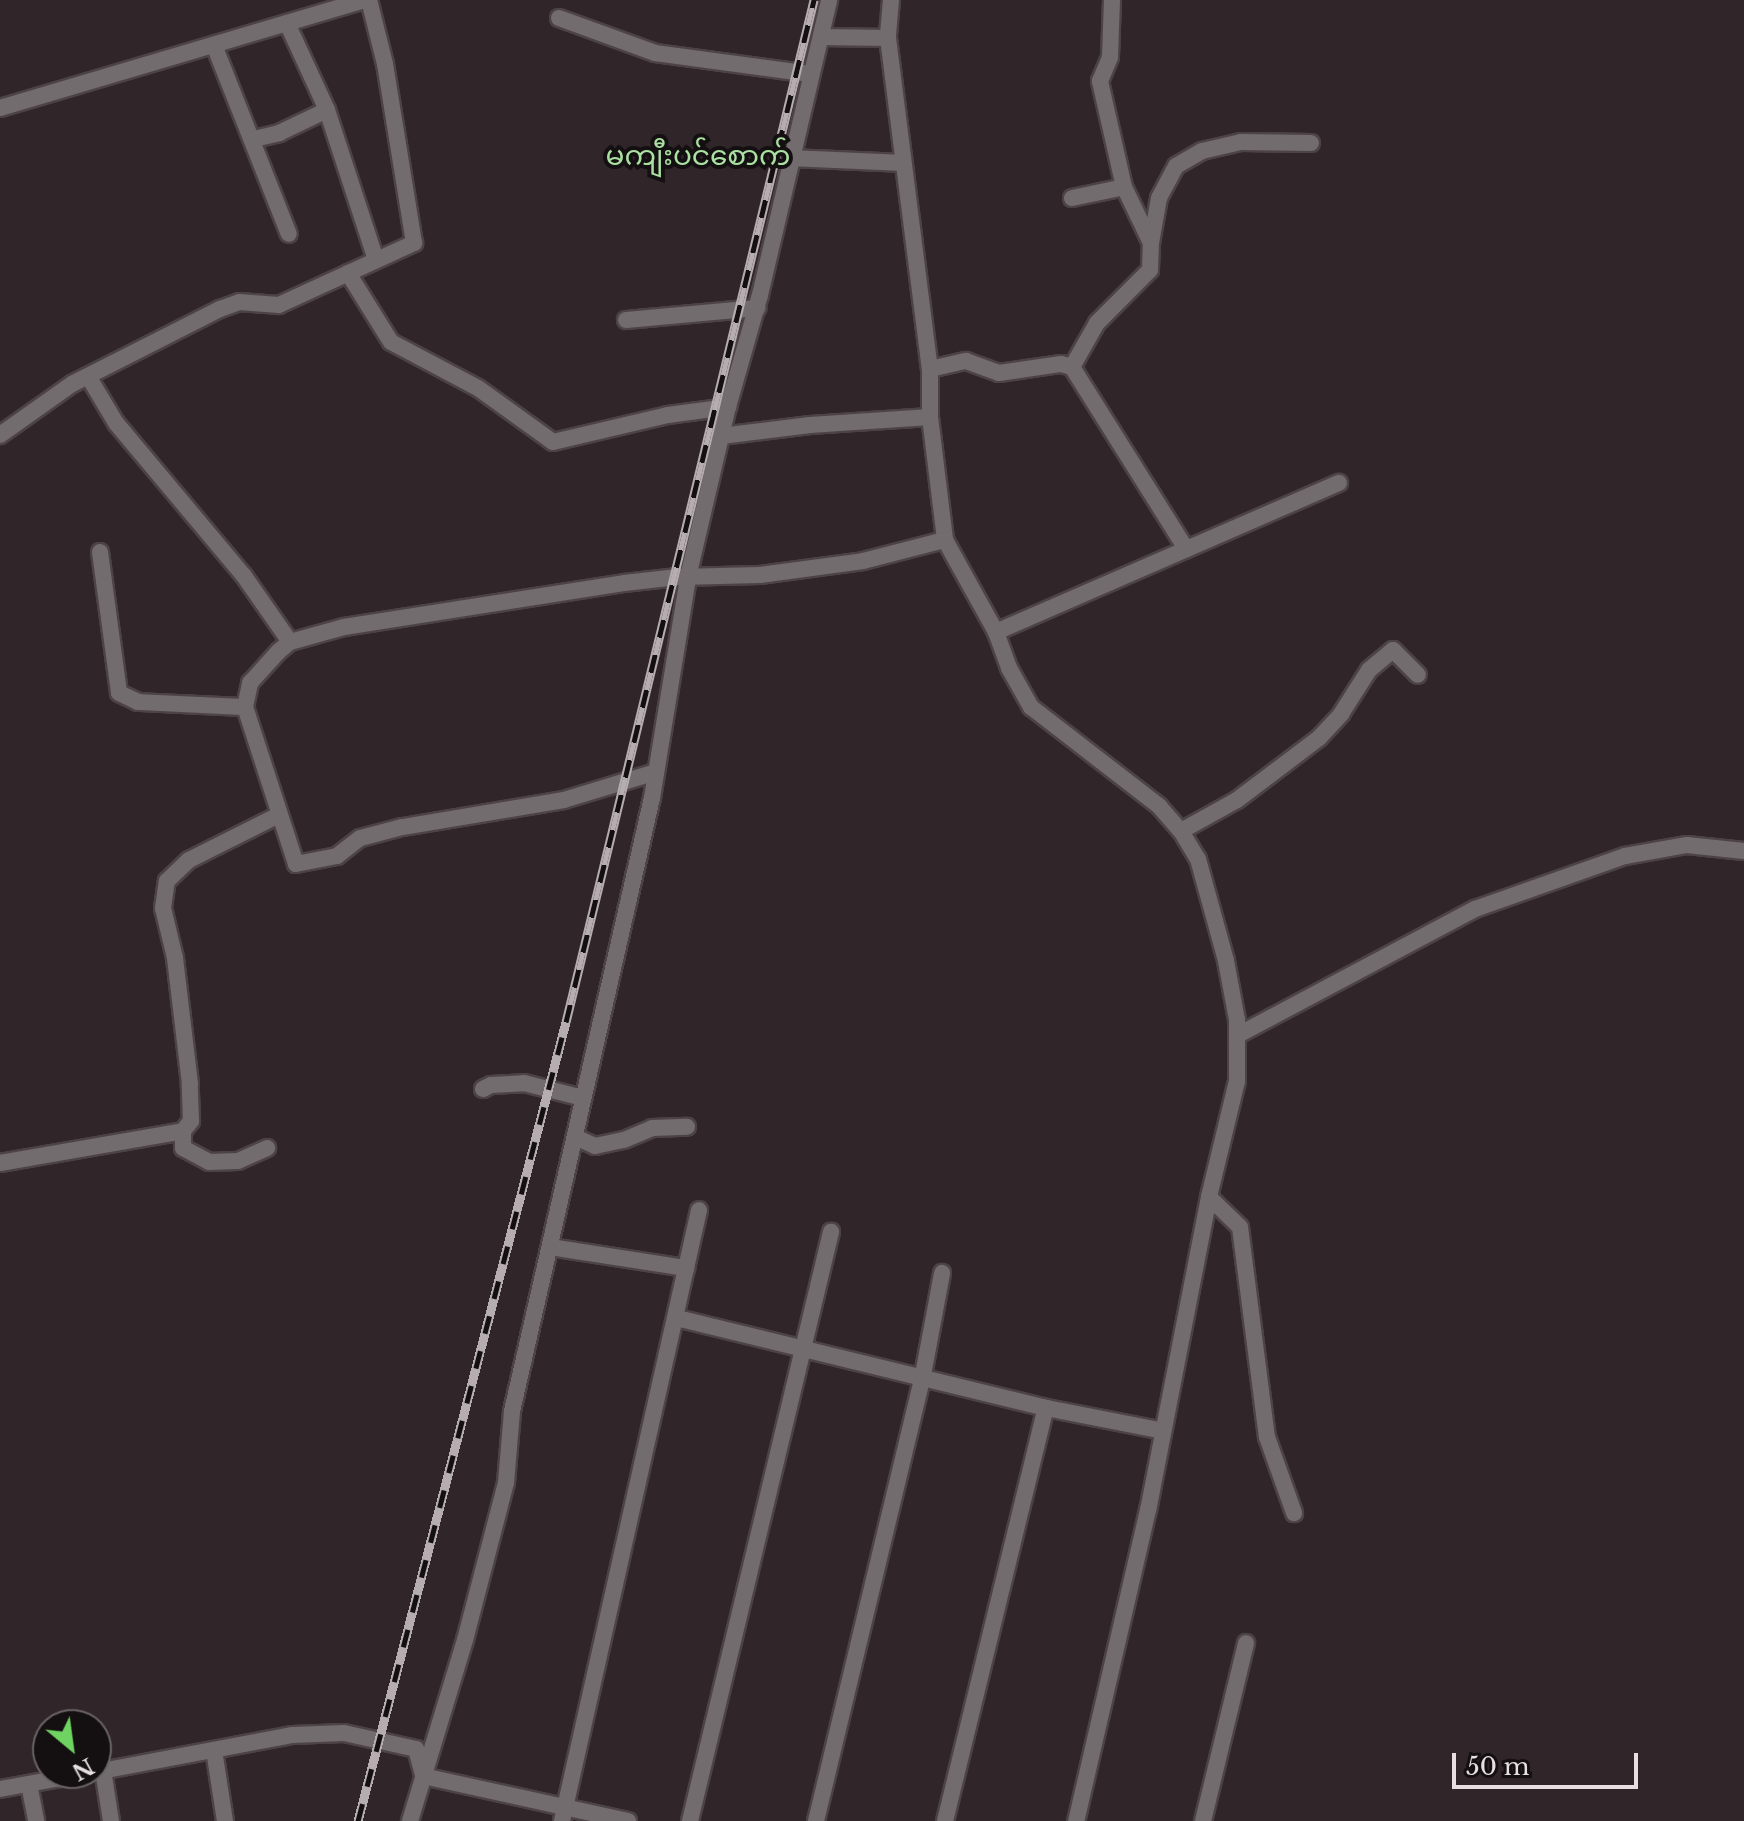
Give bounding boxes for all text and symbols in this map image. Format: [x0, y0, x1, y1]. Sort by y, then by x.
district label: မကျီးပင်စောက် [606, 139, 790, 173]
north arrow [32, 1709, 112, 1789]
scale bar [1456, 1737, 1642, 1787]
text: N [67, 1752, 98, 1786]
text: 50 m [1466, 1752, 1529, 1781]

